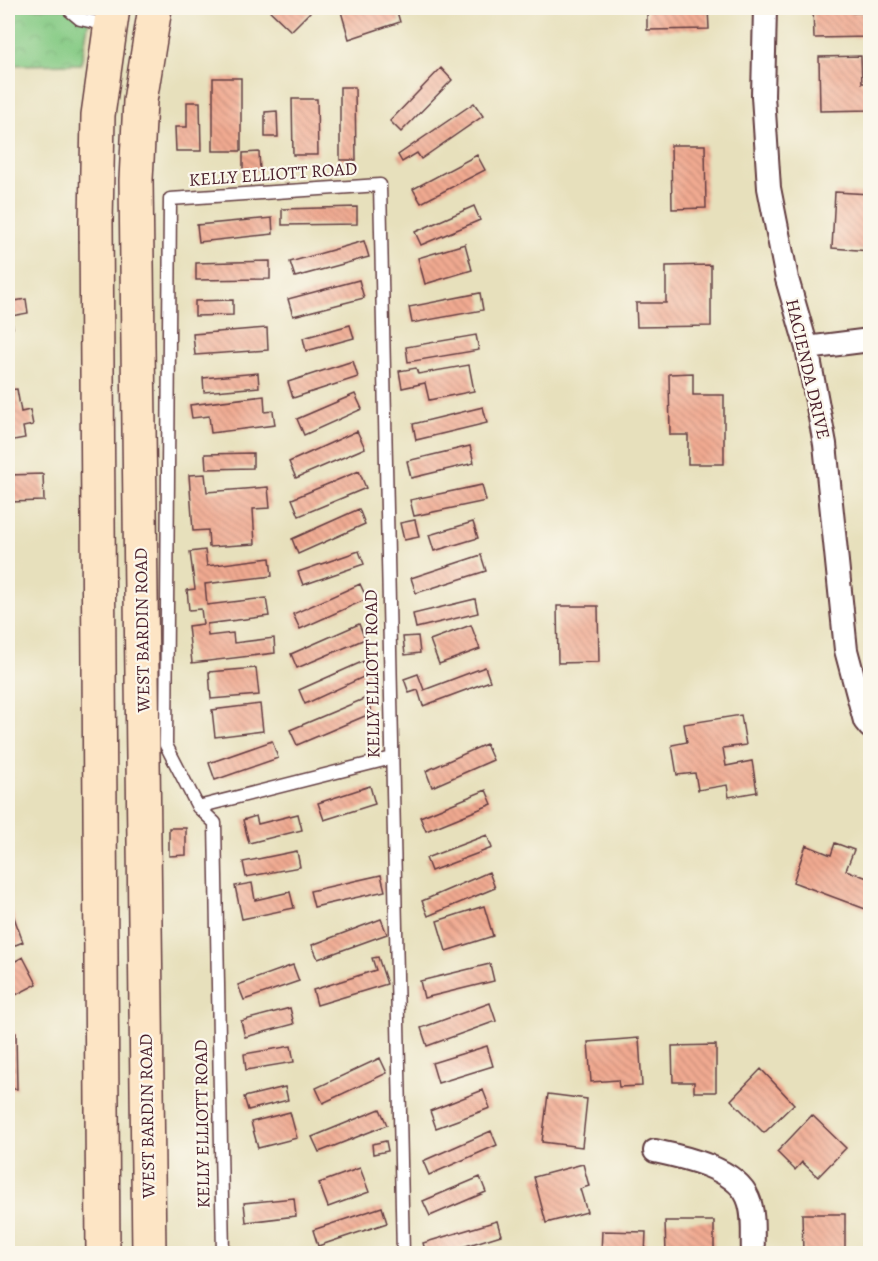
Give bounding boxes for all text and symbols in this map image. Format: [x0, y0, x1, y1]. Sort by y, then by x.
street label: KELLY ELLIOTT ROAD [188, 156, 358, 192]
street label: HACIENDA DRIVE [780, 296, 836, 442]
street label: WEST BARDIN ROAD [129, 548, 155, 713]
street label: KELLY ELLIOTT ROAD [359, 589, 385, 759]
street label: WEST BARDIN ROAD [134, 1034, 160, 1199]
street label: KELLY ELLIOTT ROAD [189, 1039, 215, 1209]

